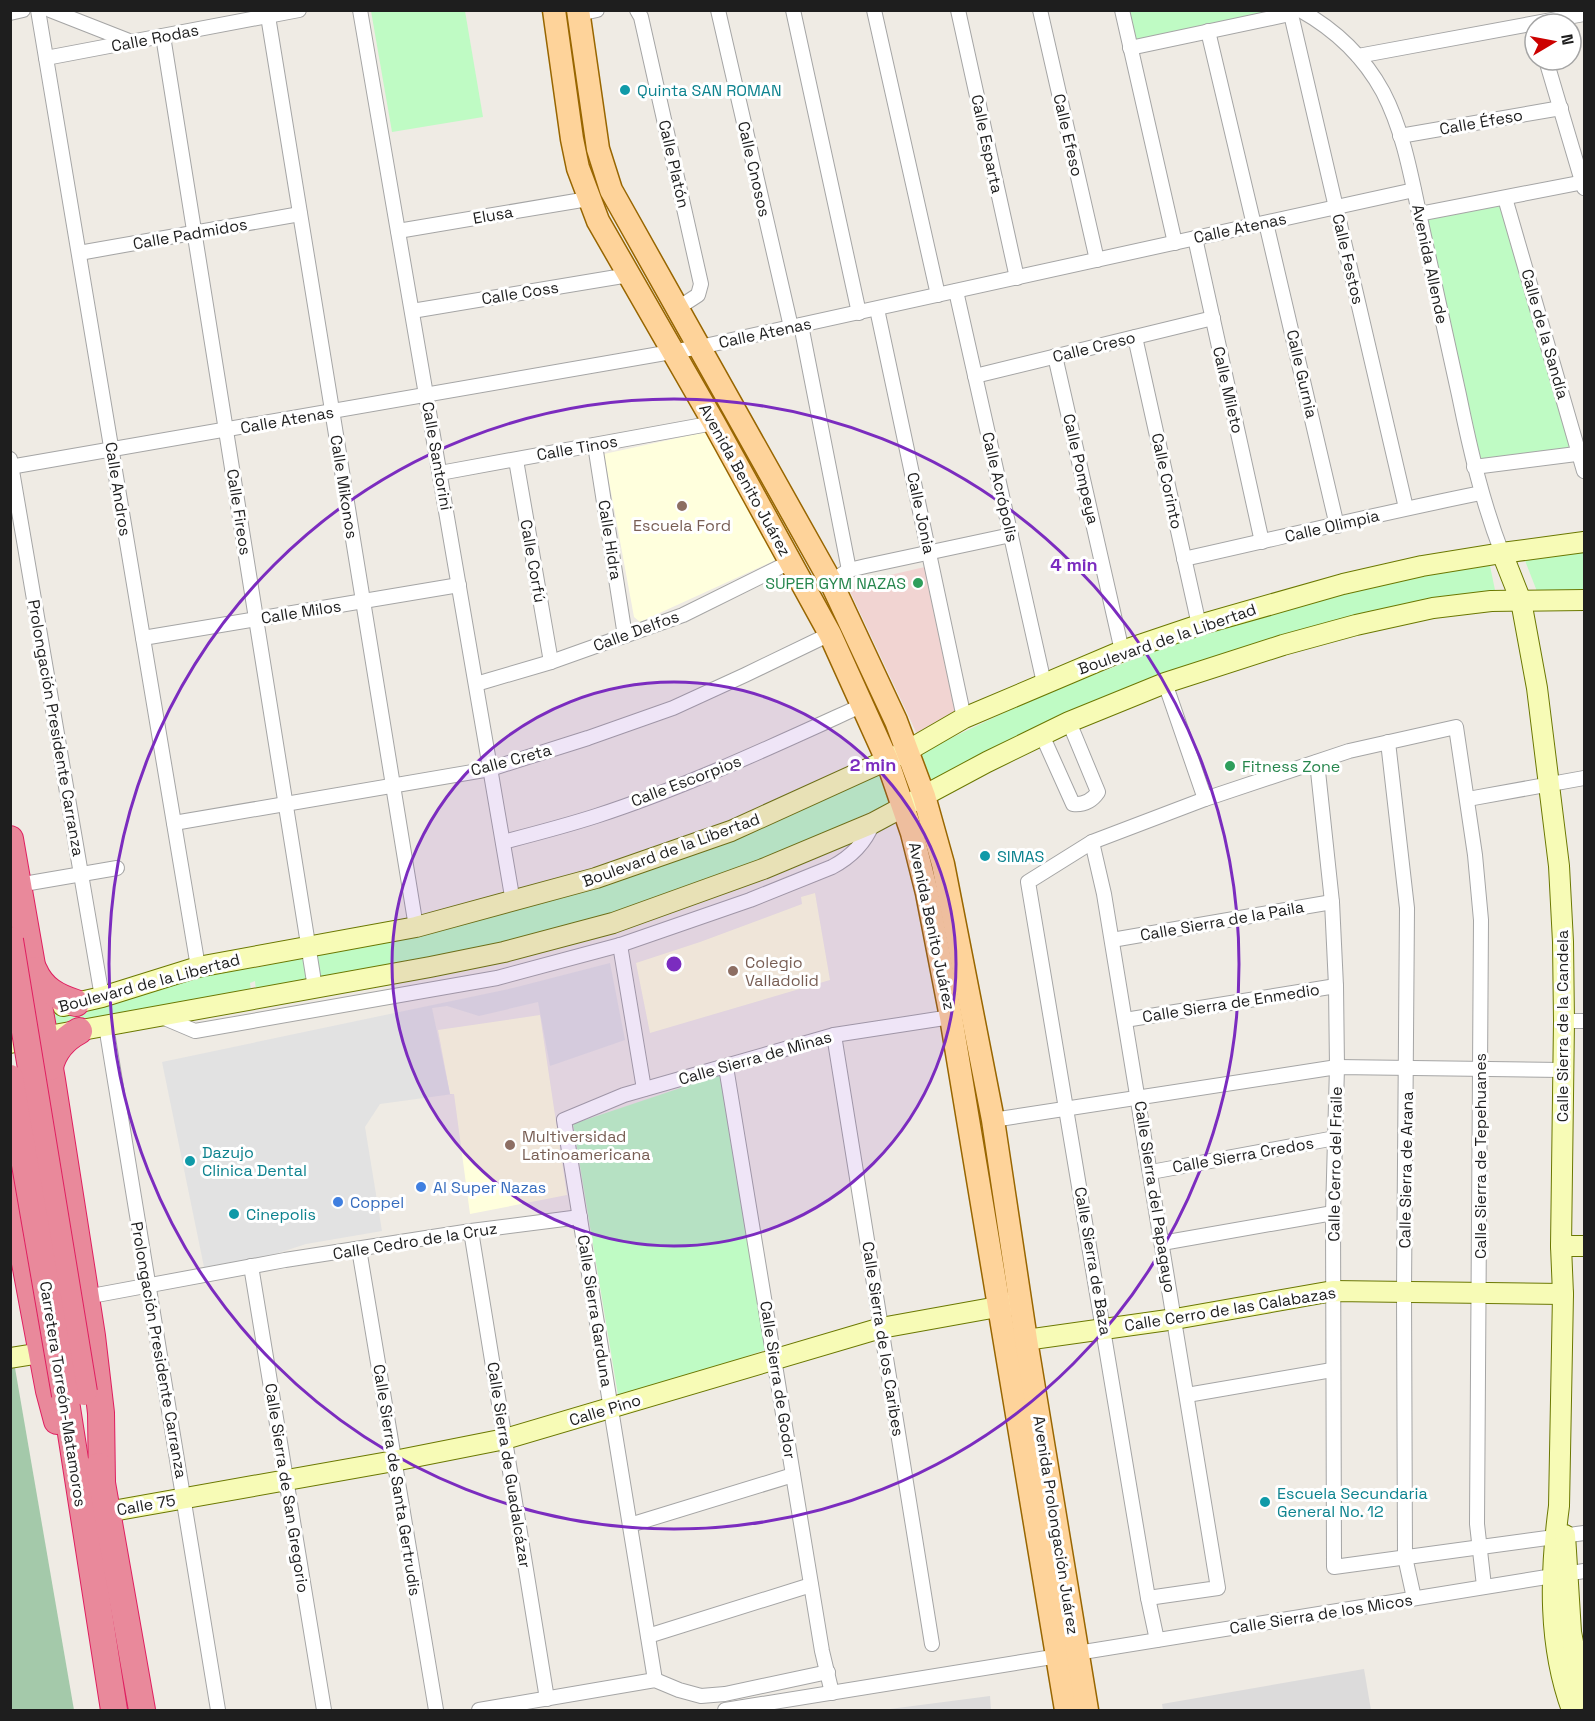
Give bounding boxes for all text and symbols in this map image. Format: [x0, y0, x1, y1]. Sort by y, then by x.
north arrow [1523, 12, 1583, 72]
street label: Calle Rodas [109, 19, 201, 57]
text: N [1556, 32, 1579, 47]
place label: Quinta SAN ROMAN [637, 80, 782, 101]
marker: Quinta SAN ROMAN [618, 83, 632, 97]
street label: Calle Efeso [1048, 92, 1088, 178]
street label: Calle Esparta [966, 93, 1008, 195]
street label: Calle Éfeso [1438, 104, 1524, 140]
street label: Calle Platón [654, 118, 694, 210]
street label: Calle Cnosos [733, 119, 775, 219]
street label: Elusa [471, 201, 515, 229]
street label: Avenida Allende [1407, 202, 1453, 326]
street label: Calle Atenas [1192, 208, 1288, 248]
street label: Calle Festos [1327, 212, 1369, 306]
street label: Calle Padmidos [131, 214, 249, 254]
street label: Calle de la Sandía [1516, 267, 1574, 401]
street label: Calle Coss [480, 277, 560, 309]
street label: Calle Atenas [717, 313, 813, 353]
street label: Calle Creso [1050, 327, 1138, 367]
street label: Calle Gurnia [1282, 328, 1322, 420]
street label: Calle Mileto [1208, 344, 1248, 436]
street label: Calle Santorini [417, 400, 457, 512]
street label: Avenida Benito Juárez [694, 400, 796, 560]
street label: Calle Atenas [239, 401, 335, 439]
street label: Calle Pompeya [1058, 412, 1104, 526]
street label: Calle Acrópolis [977, 430, 1023, 544]
street label: Calle Tinos [535, 431, 619, 465]
street label: Calle Corinto [1147, 431, 1187, 531]
street label: Calle Mikonos [325, 434, 363, 540]
street label: Calle Andros [100, 440, 136, 538]
street label: Calle Fireos [222, 467, 256, 557]
street label: Calle Jonia [902, 470, 940, 556]
street label: Calle Hidra [593, 499, 627, 581]
marker: Escuela Ford [675, 499, 689, 513]
street label: Calle Olimpia [1283, 505, 1381, 547]
place label: Escuela Ford [633, 515, 731, 536]
street label: Calle Corfú [515, 518, 551, 604]
text: 4 min [1050, 553, 1098, 576]
place label: SUPER GYM NAZAS [765, 573, 906, 594]
marker: SUPER GYM NAZAS [911, 576, 925, 590]
street label: Calle Milos [259, 595, 343, 629]
street label: Prolongación Presidente Carranza [23, 598, 89, 858]
street label: Boulevard de la Libertad [1075, 599, 1259, 679]
street label: Calle Delfos [590, 606, 682, 656]
street label: Calle Creta [468, 739, 554, 781]
street label: Calle Escorpios [628, 750, 744, 812]
text: 2 min [850, 753, 896, 776]
place label: Fitness Zone [1242, 756, 1340, 777]
marker: Fitness Zone [1223, 759, 1237, 773]
street label: Boulevard de la Libertad [579, 808, 763, 892]
street label: Avenida Benito Juárez [904, 840, 960, 1012]
place label: SIMAS [997, 846, 1045, 867]
marker: SIMAS [978, 849, 992, 863]
street label: Calle Sierra de la Paila [1138, 896, 1306, 946]
street label: Calle Sierra de la Candela [1552, 930, 1573, 1122]
street label: Boulevard de la Libertad [56, 949, 242, 1017]
place label: Colegio Valladolid [745, 952, 819, 991]
centre of rings [664, 954, 684, 974]
marker: Colegio Valladolid [726, 964, 740, 978]
street label: Calle Sierra de Enmedio [1141, 979, 1321, 1027]
street label: Calle Sierra de Minas [676, 1026, 834, 1090]
street label: Calle Sierra de Tepehuanes [1470, 1053, 1491, 1259]
street label: Calle Cerro del Fraile [1323, 1086, 1347, 1242]
street label: Calle Sierra de Arana [1394, 1091, 1418, 1249]
street label: Calle Sierra del Papagayo [1129, 1100, 1181, 1294]
place label: Multiversidad Latinoamericana [522, 1126, 651, 1165]
street label: Calle Sierra Credos [1171, 1132, 1315, 1178]
marker: Multiversidad Latinoamericana [503, 1138, 517, 1152]
place label: Dazujo Clinica Dental [202, 1142, 307, 1181]
marker: Dazujo Clinica Dental [183, 1154, 197, 1168]
place label: Al Super Nazas [433, 1177, 546, 1198]
marker: Al Super Nazas [414, 1180, 428, 1194]
street label: Calle Sierra de Baza [1070, 1185, 1116, 1337]
place label: Coppel [350, 1192, 404, 1213]
marker: Coppel [331, 1195, 345, 1209]
place label: Cinepolis [246, 1204, 316, 1225]
marker: Cinepolis [227, 1207, 241, 1221]
street label: Calle Cedro de la Cruz [331, 1218, 499, 1264]
street label: Prolongación Presidente Carranza [126, 1220, 192, 1480]
street label: Calle Sierra Garduna [573, 1233, 617, 1389]
street label: Calle Sierra de los Caribes [857, 1240, 909, 1438]
street label: Carretera Torreón-Matamoros [35, 1280, 91, 1508]
street label: Calle Cerro de las Calabazas [1123, 1282, 1337, 1336]
street label: Calle Sierra de Godor [755, 1299, 801, 1461]
street label: Calle Sierra de Guadalcázar [482, 1361, 536, 1569]
street label: Calle Sierra de Santa Gertrudis [368, 1363, 426, 1597]
street label: Calle Sierra de San Gregorio [260, 1382, 314, 1594]
street label: Calle Pino [566, 1389, 644, 1431]
street label: Avenida Prolongación Juárez [1028, 1414, 1084, 1636]
place label: Escuela Secundaria General No. 12 [1277, 1483, 1428, 1522]
street label: Calle 75 [115, 1489, 177, 1521]
marker: Escuela Secundaria General No. 12 [1258, 1495, 1272, 1509]
street label: Calle Sierra de los Micos [1228, 1589, 1414, 1639]

